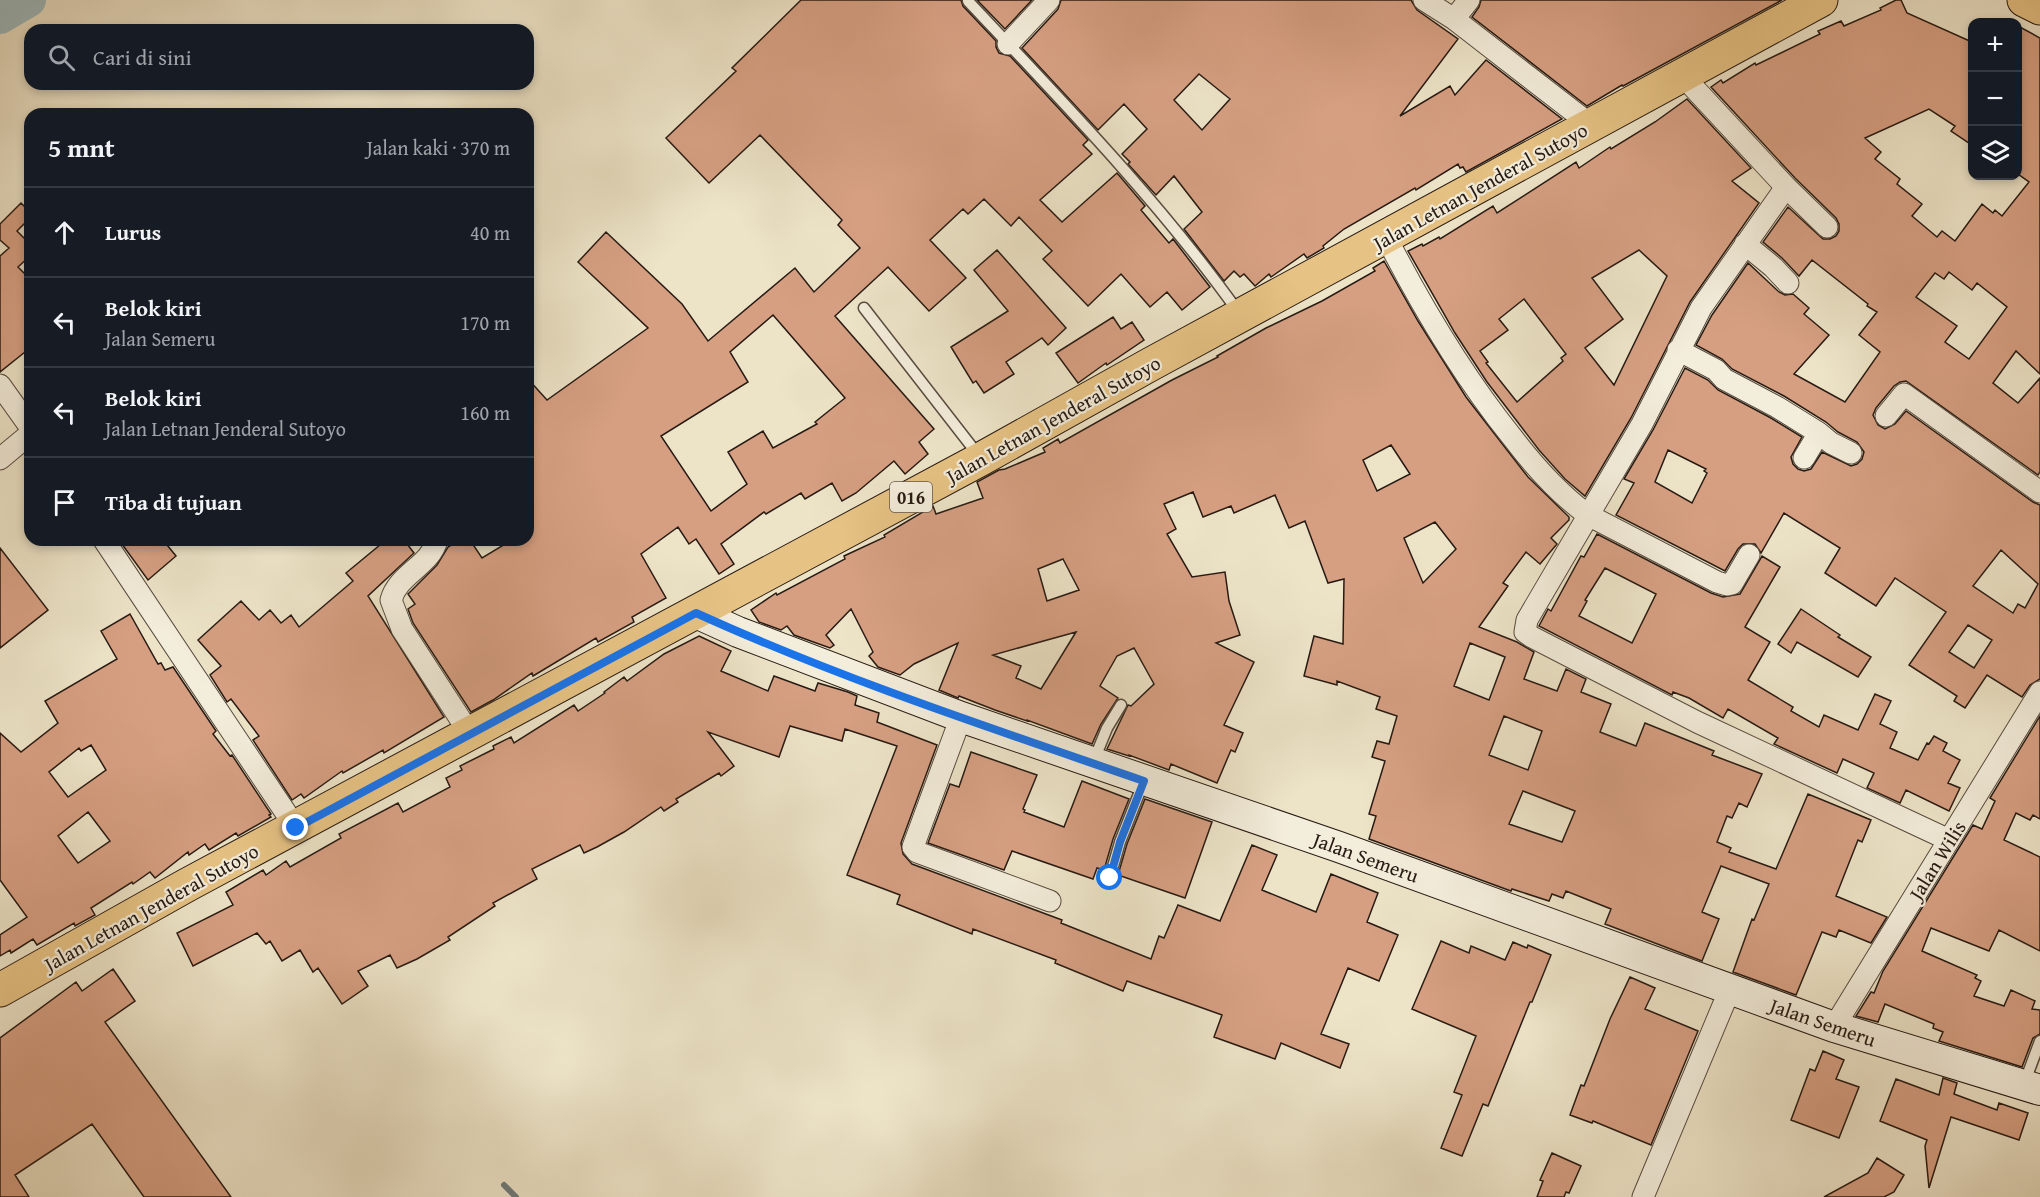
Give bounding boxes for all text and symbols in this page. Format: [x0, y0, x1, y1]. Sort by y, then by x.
map controls [1968, 18, 2022, 180]
button: + [1968, 18, 2022, 72]
search box [24, 24, 534, 90]
icon: search [45, 41, 78, 74]
text: Cari di sini [93, 41, 192, 73]
button: − [1968, 72, 2022, 126]
street label: Jalan Letnan Jenderal Sutoyo [1365, 115, 1592, 259]
button: layers [1968, 126, 2022, 180]
text: 5 mnt [48, 128, 115, 167]
text: Jalan kaki · 370 m [366, 133, 510, 162]
icon: ahead [48, 216, 81, 249]
text: Lurus [105, 216, 161, 248]
text: 40 m [470, 218, 510, 247]
text: Belok kiri [105, 292, 202, 324]
icon: left [48, 306, 81, 339]
text: 170 m [460, 308, 510, 337]
text: Jalan Semeru [105, 324, 215, 353]
street label: Jalan Letnan Jenderal Sutoyo [938, 348, 1165, 492]
text: Belok kiri [105, 382, 202, 414]
icon: left [48, 396, 81, 429]
text: 160 m [460, 398, 510, 427]
text: Jalan Letnan Jenderal Sutoyo [105, 414, 346, 443]
road number: 016 [890, 482, 932, 512]
icon: arrive [48, 486, 81, 519]
text: Tiba di tujuan [105, 486, 242, 518]
route end [282, 814, 308, 840]
street label: Jalan Wilis [1900, 815, 1973, 908]
street label: Jalan Semeru [1306, 823, 1423, 890]
street label: Jalan Letnan Jenderal Sutoyo [36, 836, 263, 980]
route start [1096, 864, 1122, 890]
street label: Jalan Semeru [1763, 989, 1880, 1054]

